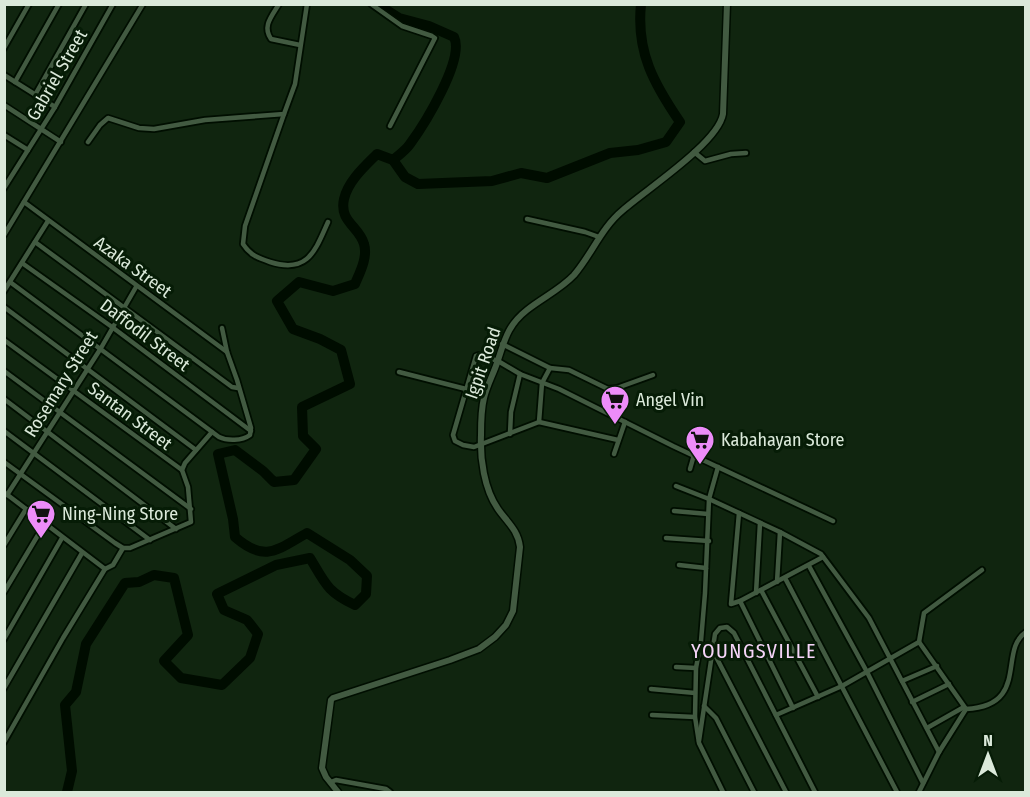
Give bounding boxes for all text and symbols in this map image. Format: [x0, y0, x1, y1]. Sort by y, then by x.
street label: Gabriel Street [22, 25, 92, 125]
street label: Azaka Street [90, 231, 176, 303]
street label: Daffodil Street [96, 294, 194, 376]
street label: Igpit Road [460, 324, 506, 402]
street label: Rosemary Street [20, 327, 102, 441]
street label: Santan Street [84, 377, 177, 455]
supermarket icon: Angel Vin [599, 384, 631, 426]
place label: Angel Vin [636, 389, 704, 411]
supermarket icon: Kabahayan Store [684, 424, 716, 466]
place label: Kabahayan Store [721, 429, 845, 451]
supermarket icon: Ning-Ning Store [25, 498, 57, 540]
place label: Ning-Ning Store [62, 503, 178, 525]
district label: YOUNGSVILLE [691, 639, 817, 663]
north arrow [958, 725, 1018, 785]
text: N [983, 731, 993, 750]

